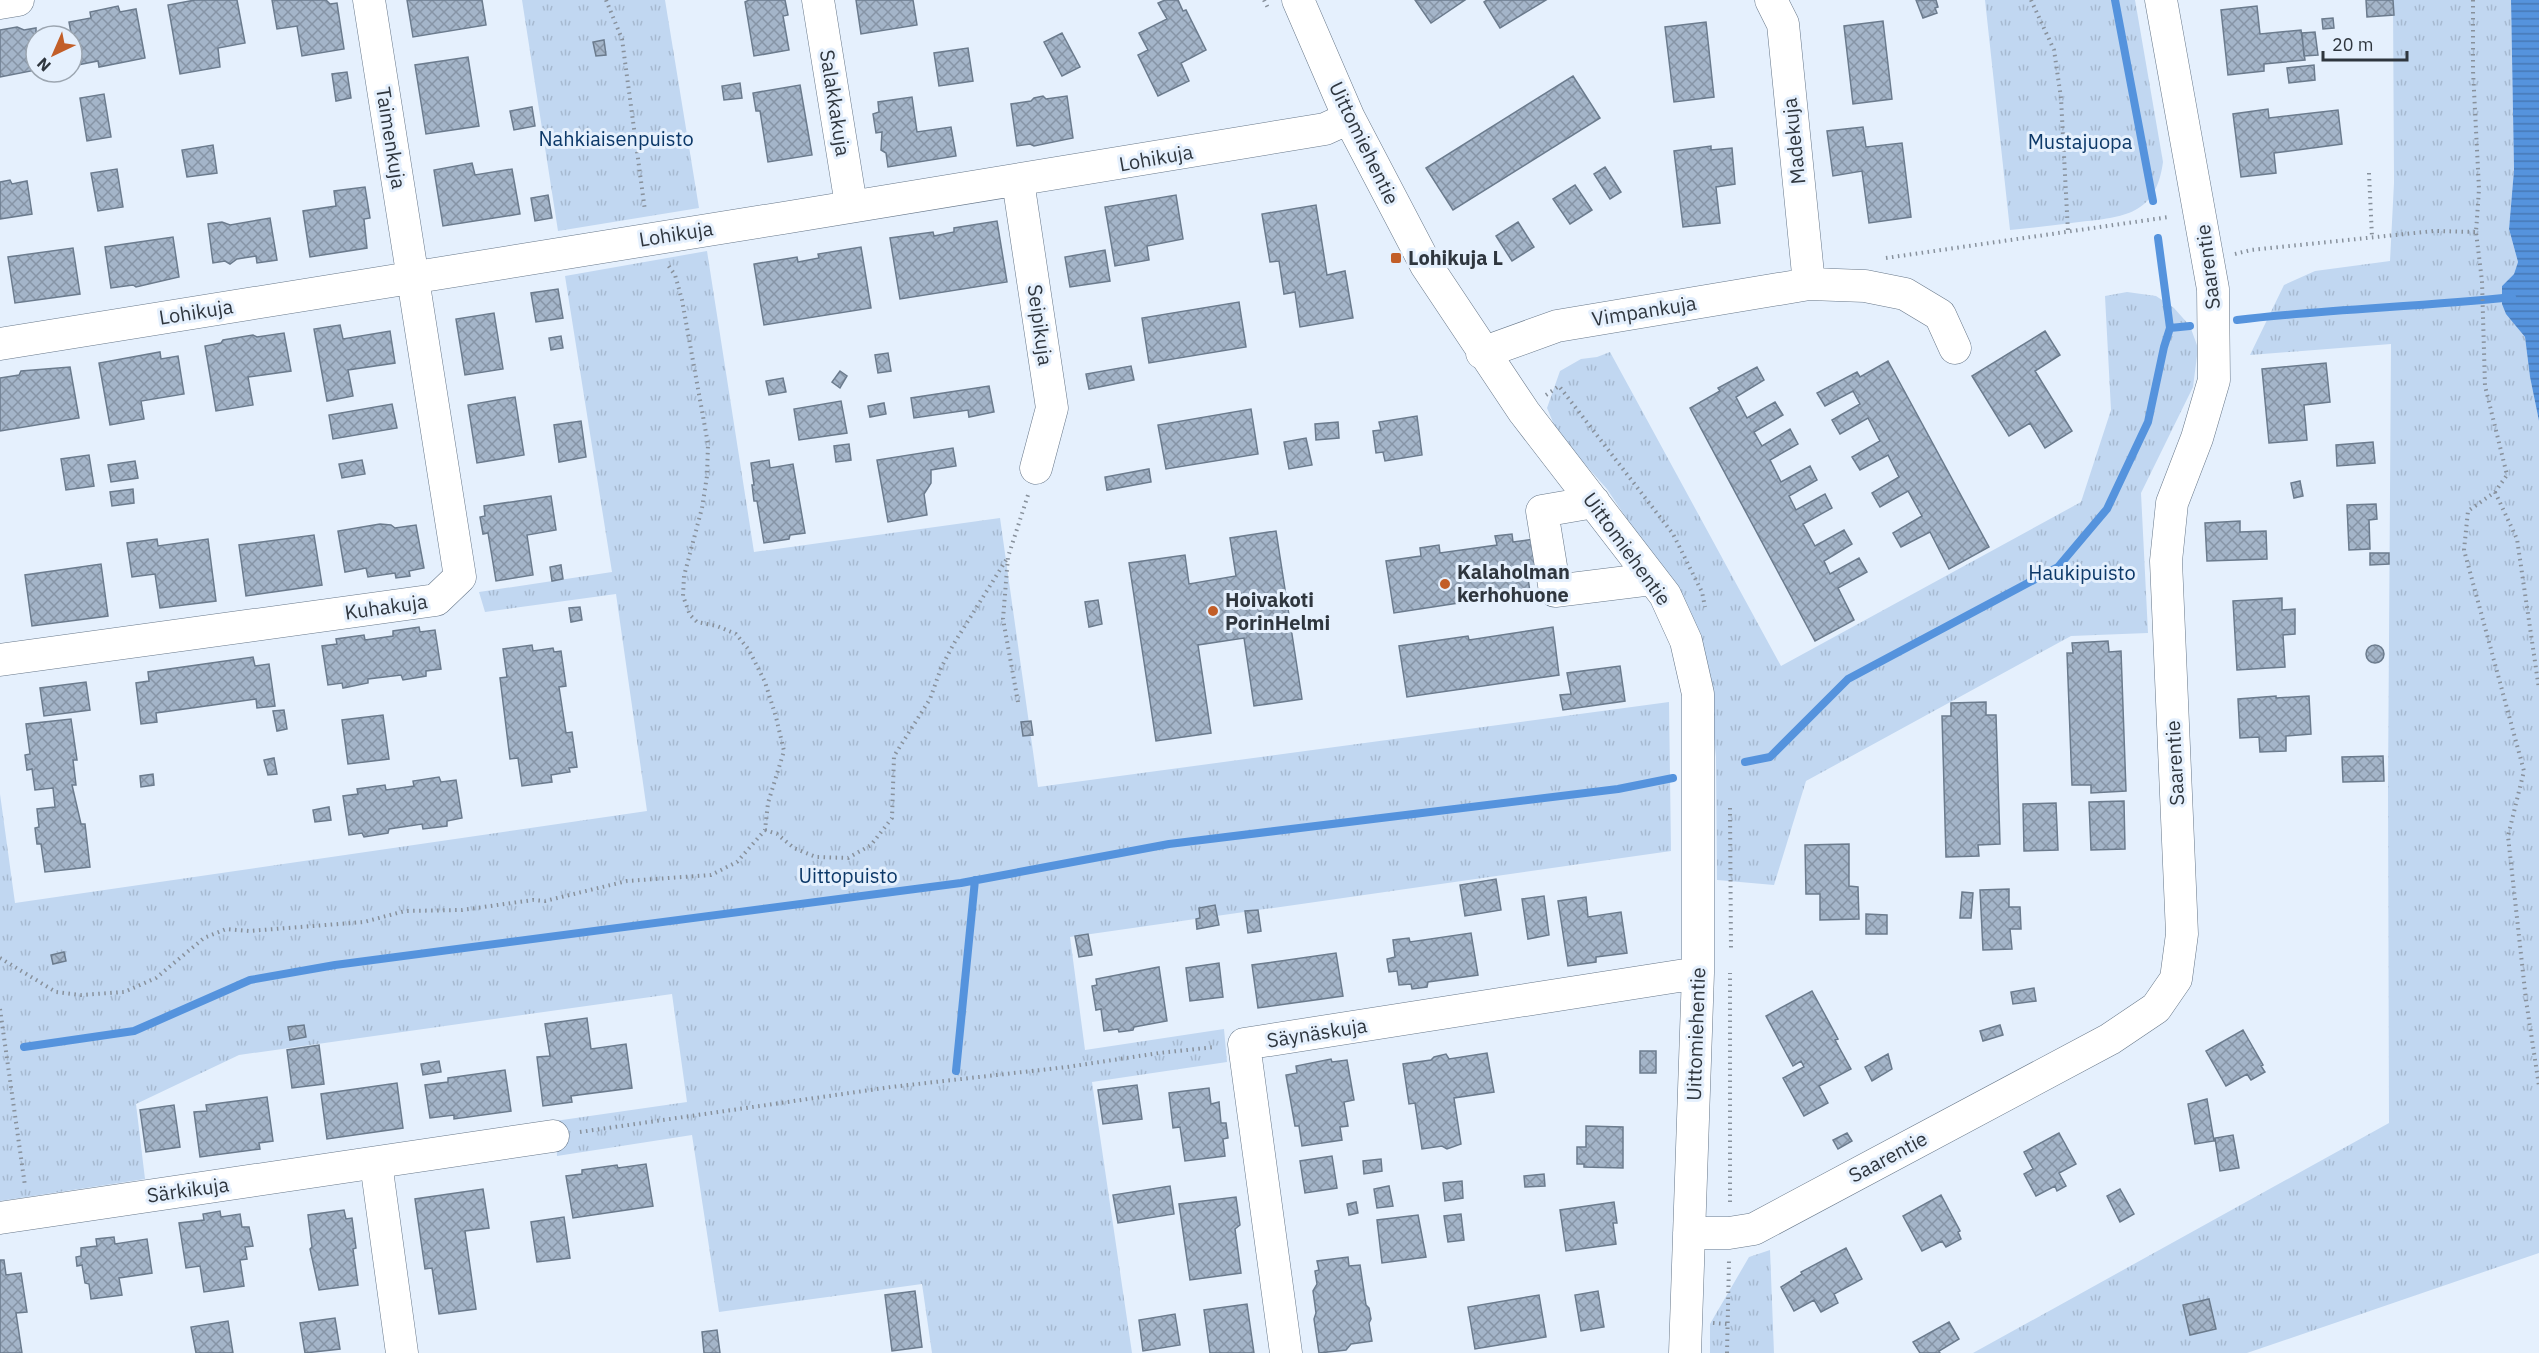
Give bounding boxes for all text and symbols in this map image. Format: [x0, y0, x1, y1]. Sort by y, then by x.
north arrow [24, 24, 84, 84]
scale bar [2323, 24, 2407, 62]
text: 20 m [2332, 33, 2374, 56]
street label: Salakkakuja [814, 48, 857, 158]
text: N [32, 54, 55, 76]
street label: Uittomiehentie [1323, 77, 1406, 209]
street label: Taimenkuja [370, 85, 413, 191]
street label: Madekuja [1776, 96, 1811, 186]
park label: Nahkiaisenpuisto [538, 125, 694, 152]
park label: Mustajuopa [2028, 128, 2133, 155]
street label: Lohikuja [1117, 138, 1195, 177]
street label: Lohikuja [637, 214, 715, 253]
street label: Saarentie [2189, 223, 2226, 311]
place label: Lohikuja L [1408, 244, 1503, 271]
marker: Lohikuja L [1389, 251, 1403, 265]
street label: Seipikuja [1021, 283, 1060, 368]
street label: Vimpankuja [1590, 289, 1699, 332]
street label: Lohikuja [157, 292, 235, 331]
street label: Uittomiehentie [1577, 487, 1678, 611]
place label: Kalaholman kerhohuone [1457, 558, 1570, 608]
park label: Haukipuisto [2028, 559, 2136, 586]
marker: Kalaholman kerhohuone [1438, 577, 1452, 591]
place label: Hoivakoti PorinHelmi [1225, 586, 1330, 636]
street label: Kuhakuja [343, 587, 429, 626]
marker: Hoivakoti PorinHelmi [1206, 604, 1220, 618]
street label: Saarentie [2159, 720, 2190, 806]
park label: Uittopuisto [798, 862, 898, 889]
street label: Uittomiehentie [1680, 967, 1711, 1101]
street label: Säynäskuja [1265, 1011, 1369, 1054]
street label: Saarentie [1844, 1125, 1932, 1189]
street label: Särkikuja [145, 1170, 231, 1209]

